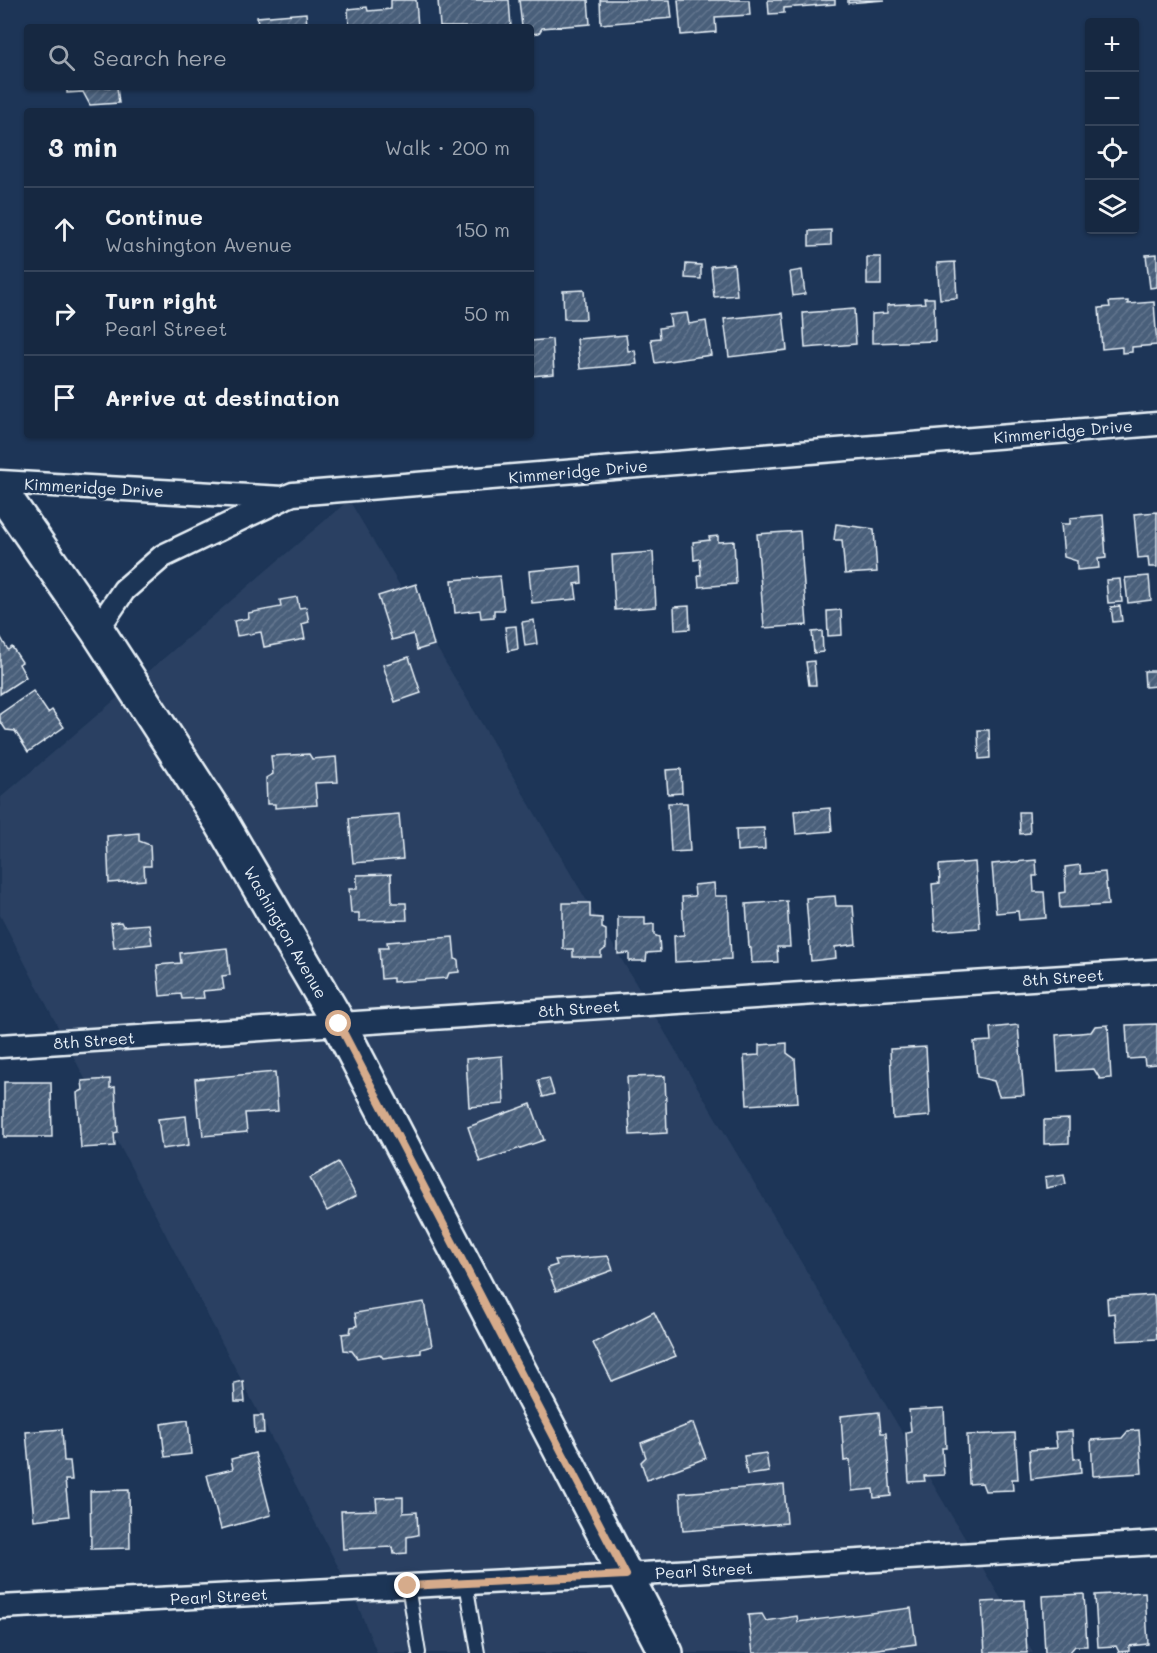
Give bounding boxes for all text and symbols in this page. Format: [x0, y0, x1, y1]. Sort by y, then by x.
map controls [1085, 18, 1139, 234]
button: + [1085, 18, 1139, 72]
search box [24, 24, 534, 90]
icon: search [45, 41, 78, 74]
text: Search here [93, 43, 227, 72]
button: − [1085, 72, 1139, 126]
button: locate [1085, 126, 1139, 180]
text: 3 min [48, 130, 117, 164]
text: Walk · 200 m [385, 134, 510, 160]
button: layers [1085, 180, 1139, 234]
text: Continue [105, 202, 203, 231]
icon: ahead [48, 213, 81, 246]
text: 150 m [455, 216, 510, 242]
text: Washington Avenue [105, 231, 292, 257]
text: Turn right [105, 286, 217, 315]
icon: right [48, 297, 81, 330]
text: 50 m [464, 300, 510, 326]
text: Pearl Street [105, 315, 227, 341]
icon: arrive [48, 381, 81, 414]
text: Arrive at destination [105, 383, 340, 412]
street label: Kimmeridge Drive [993, 414, 1133, 448]
street label: Kimmeridge Drive [508, 454, 648, 488]
street label: Kimmeridge Drive [24, 473, 164, 501]
street label: Washington Avenue [239, 862, 333, 1002]
street label: 8th Street [1021, 964, 1105, 990]
street label: 8th Street [537, 995, 621, 1021]
route start [325, 1010, 351, 1036]
street label: 8th Street [52, 1027, 136, 1053]
street label: Pearl Street [655, 1557, 753, 1583]
route end [394, 1572, 420, 1598]
street label: Pearl Street [170, 1583, 268, 1609]

